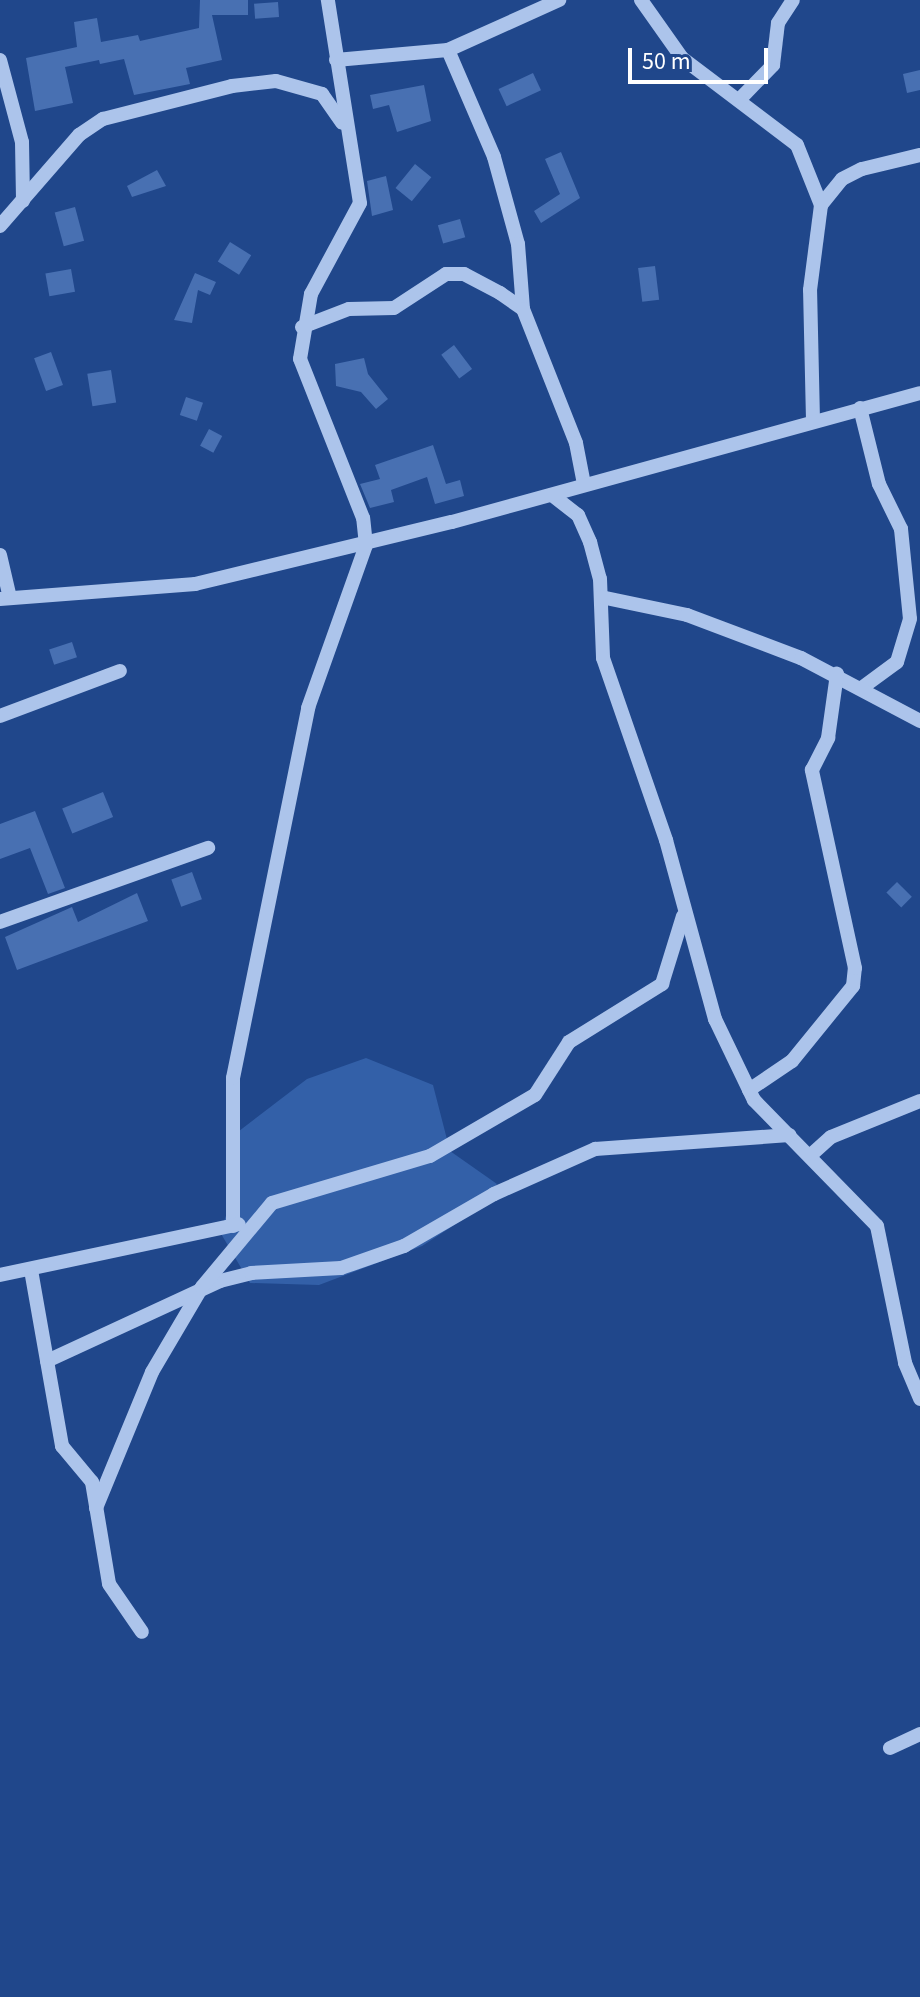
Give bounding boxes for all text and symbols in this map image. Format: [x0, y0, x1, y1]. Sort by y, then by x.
scale bar [632, 32, 772, 82]
text: 50 m [642, 44, 691, 79]

